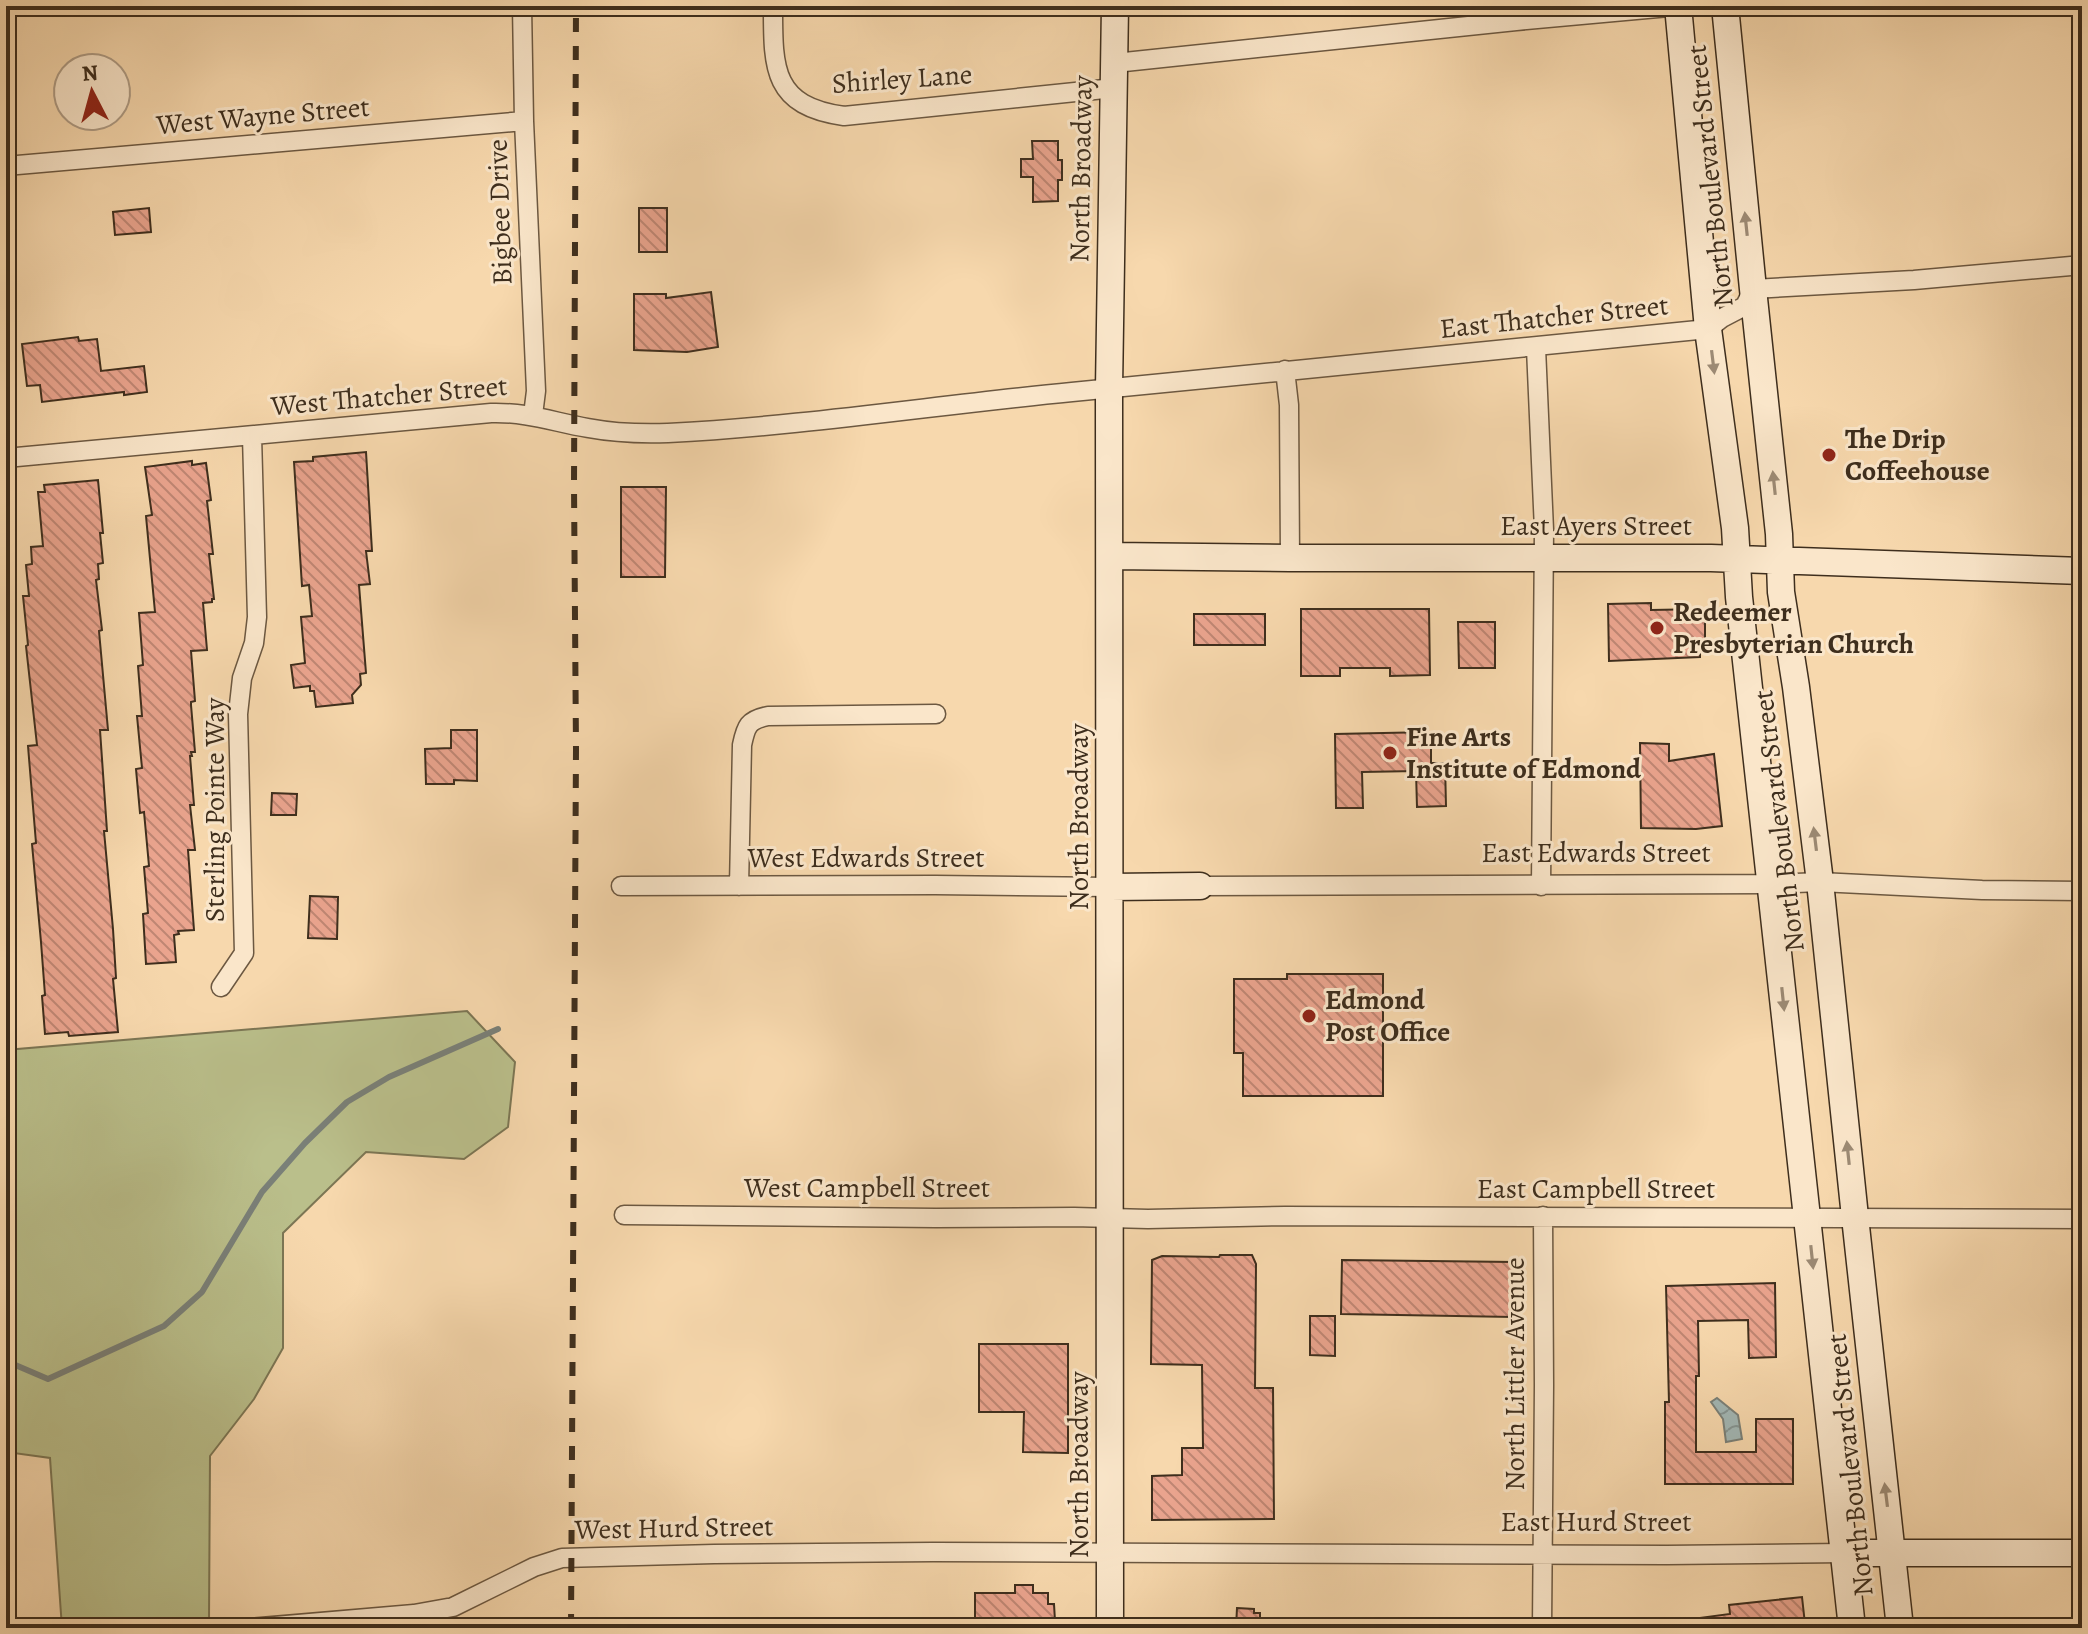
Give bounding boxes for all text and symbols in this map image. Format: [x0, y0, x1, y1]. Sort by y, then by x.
street label: North Boulevard Street [1677, 43, 1743, 309]
north arrow [52, 52, 132, 132]
street label: Shirley Lane [831, 55, 973, 103]
text: N [80, 57, 100, 89]
street label: North Broadway [1060, 75, 1102, 263]
street label: West Wayne Street [154, 88, 371, 144]
street label: Bigbee Drive [478, 138, 522, 286]
one-way arrow [1740, 211, 1753, 236]
street label: East Thatcher Street [1438, 286, 1670, 348]
one-way arrow [1706, 350, 1719, 375]
street label: West Thatcher Street [268, 367, 509, 425]
place label: The Drip Coffeehouse [1845, 420, 1990, 490]
marker: The Drip Coffeehouse [1820, 446, 1838, 464]
one-way arrow [1767, 470, 1780, 495]
street label: East Ayers Street [1500, 507, 1692, 545]
place label: Redeemer Presbyterian Church [1673, 593, 1914, 663]
marker: Redeemer Presbyterian Church [1648, 619, 1666, 637]
street label: North Boulevard Street [1744, 688, 1814, 954]
street label: Sterling Pointe Way [196, 697, 234, 922]
place label: Fine Arts Institute of Edmond [1406, 718, 1642, 788]
street label: North Broadway [1060, 723, 1098, 911]
marker: Fine Arts Institute of Edmond [1381, 744, 1399, 762]
one-way arrow [1808, 826, 1821, 851]
street label: East Edwards Street [1481, 834, 1711, 872]
street label: West Edwards Street [747, 839, 984, 877]
place label: Edmond Post Office [1325, 981, 1450, 1051]
one-way arrow [1777, 987, 1790, 1012]
marker: Edmond Post Office [1300, 1007, 1318, 1025]
one-way arrow [1842, 1140, 1855, 1165]
street label: West Campbell Street [743, 1169, 990, 1207]
street label: East Campbell Street [1477, 1170, 1715, 1208]
one-way arrow [1805, 1245, 1818, 1270]
street label: North Littler Avenue [1496, 1257, 1534, 1491]
street label: North Boulevard Street [1817, 1332, 1883, 1598]
street label: North Broadway [1060, 1371, 1098, 1559]
one-way arrow [1880, 1482, 1893, 1507]
street label: East Hurd Street [1500, 1503, 1692, 1541]
street label: West Hurd Street [573, 1507, 774, 1549]

